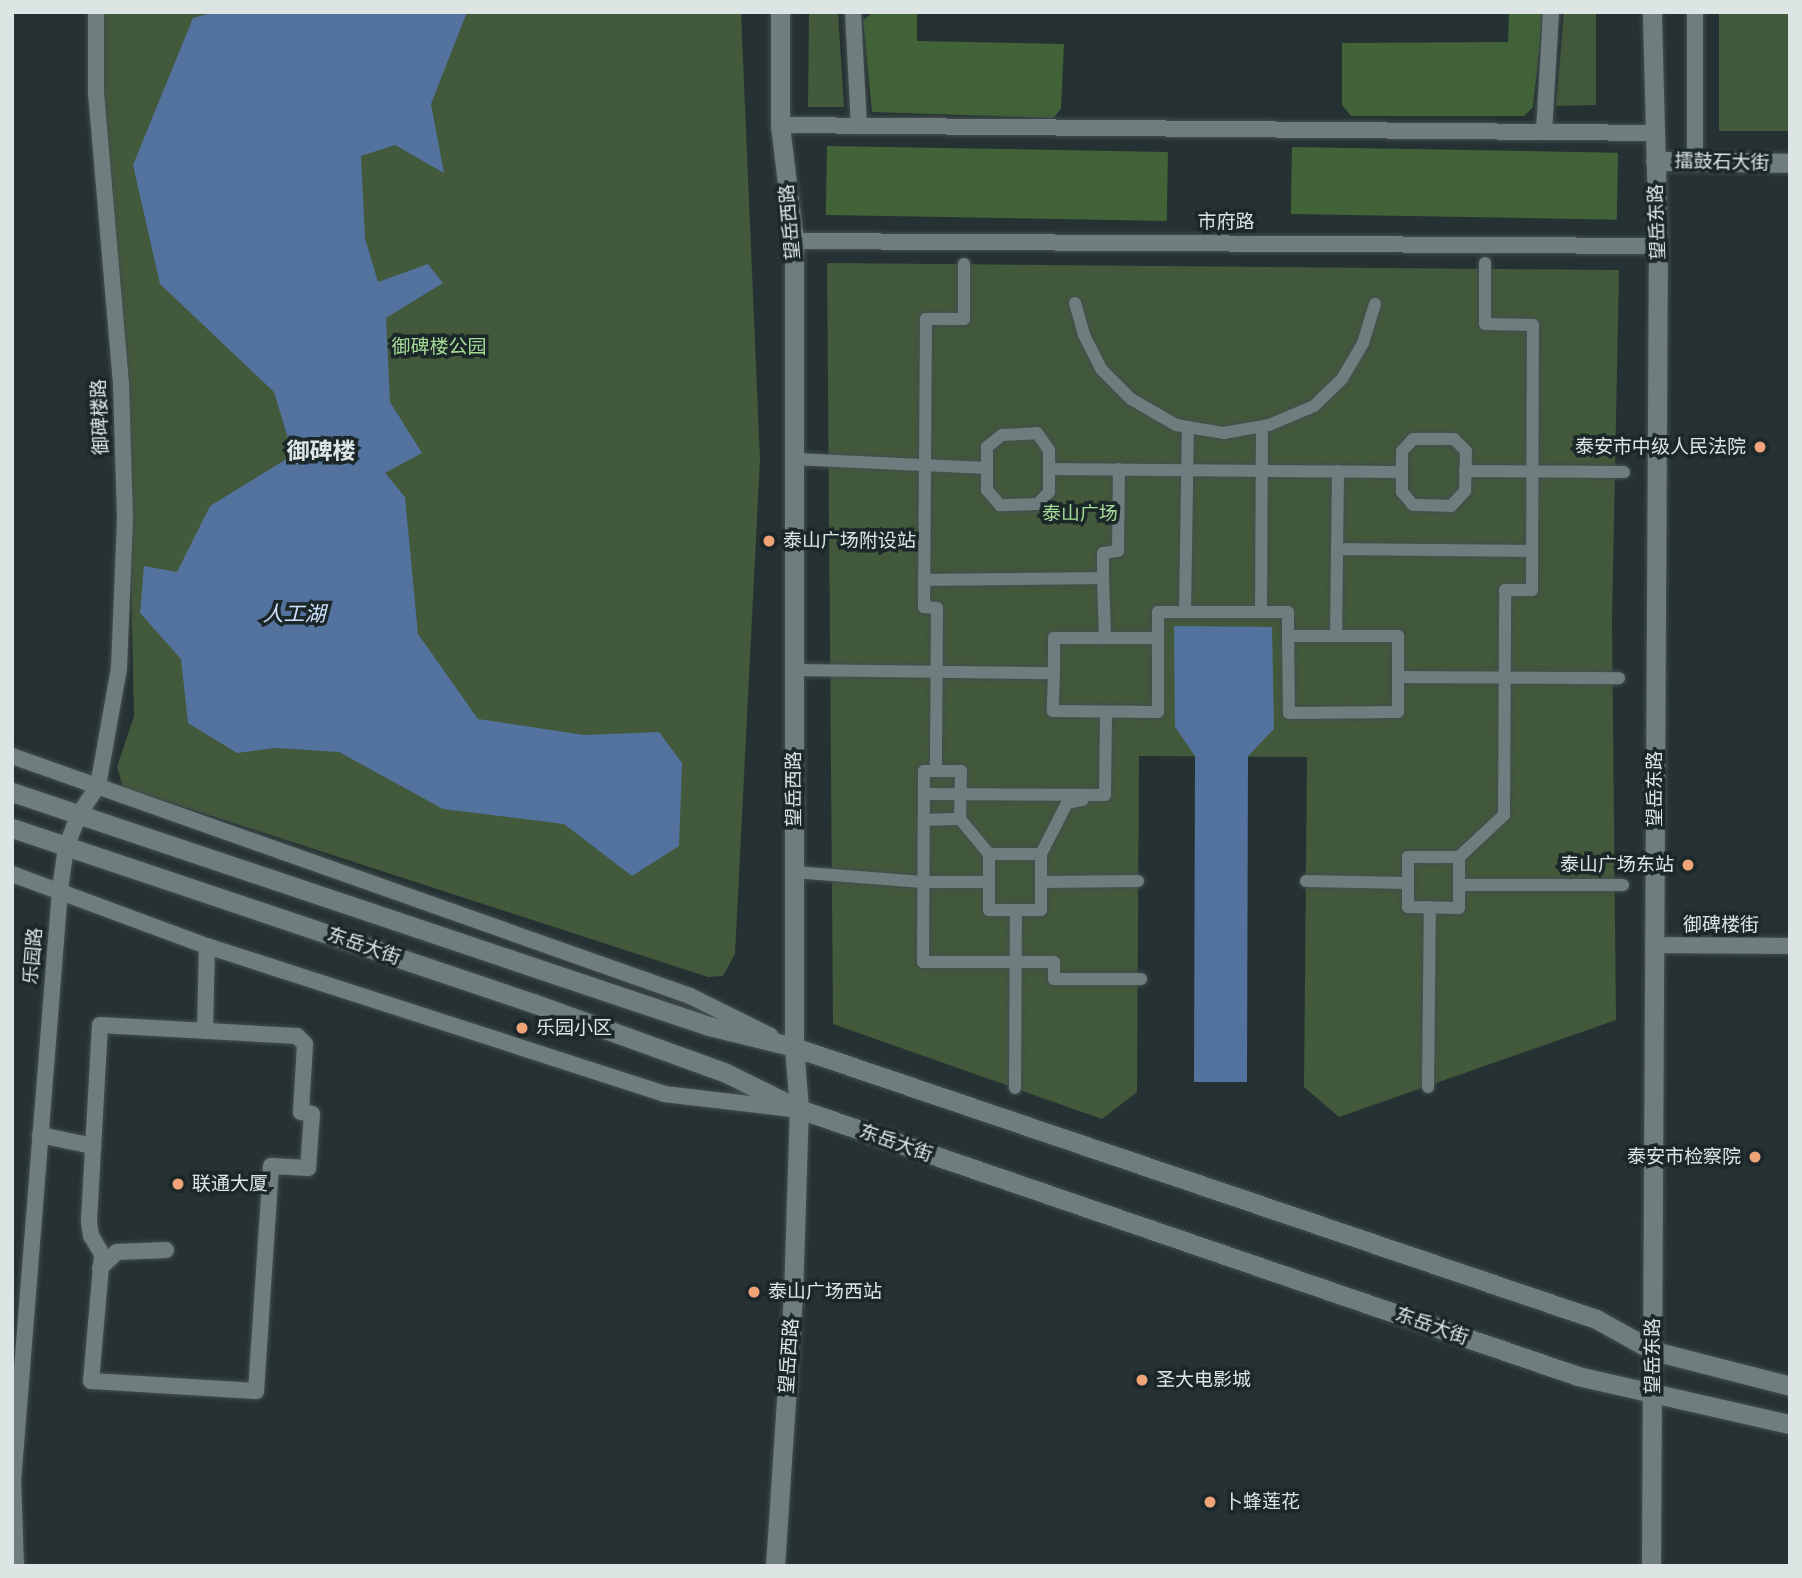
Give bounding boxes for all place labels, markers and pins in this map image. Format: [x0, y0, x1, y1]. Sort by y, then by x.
place label: 泰安市中级人民法院 [1575, 436, 1746, 458]
marker: 泰安市中级人民法院 [1752, 439, 1768, 455]
place label: 泰山广场附设站 [783, 530, 916, 552]
marker: 泰山广场附设站 [761, 533, 777, 549]
place label: 泰山广场东站 [1560, 854, 1674, 876]
marker: 泰山广场东站 [1680, 857, 1696, 873]
place label: 乐园小区 [536, 1017, 612, 1039]
marker: 乐园小区 [514, 1020, 530, 1036]
place label: 泰安市检察院 [1627, 1146, 1741, 1168]
marker: 泰安市检察院 [1747, 1149, 1763, 1165]
place label: 联通大厦 [192, 1173, 268, 1195]
marker: 联通大厦 [170, 1176, 186, 1192]
place label: 泰山广场西站 [768, 1281, 882, 1303]
marker: 泰山广场西站 [746, 1284, 762, 1300]
place label: 圣大电影城 [1156, 1369, 1251, 1391]
marker: 圣大电影城 [1134, 1372, 1150, 1388]
place label: 卜蜂莲花 [1224, 1491, 1300, 1513]
marker: 卜蜂莲花 [1202, 1494, 1218, 1510]

